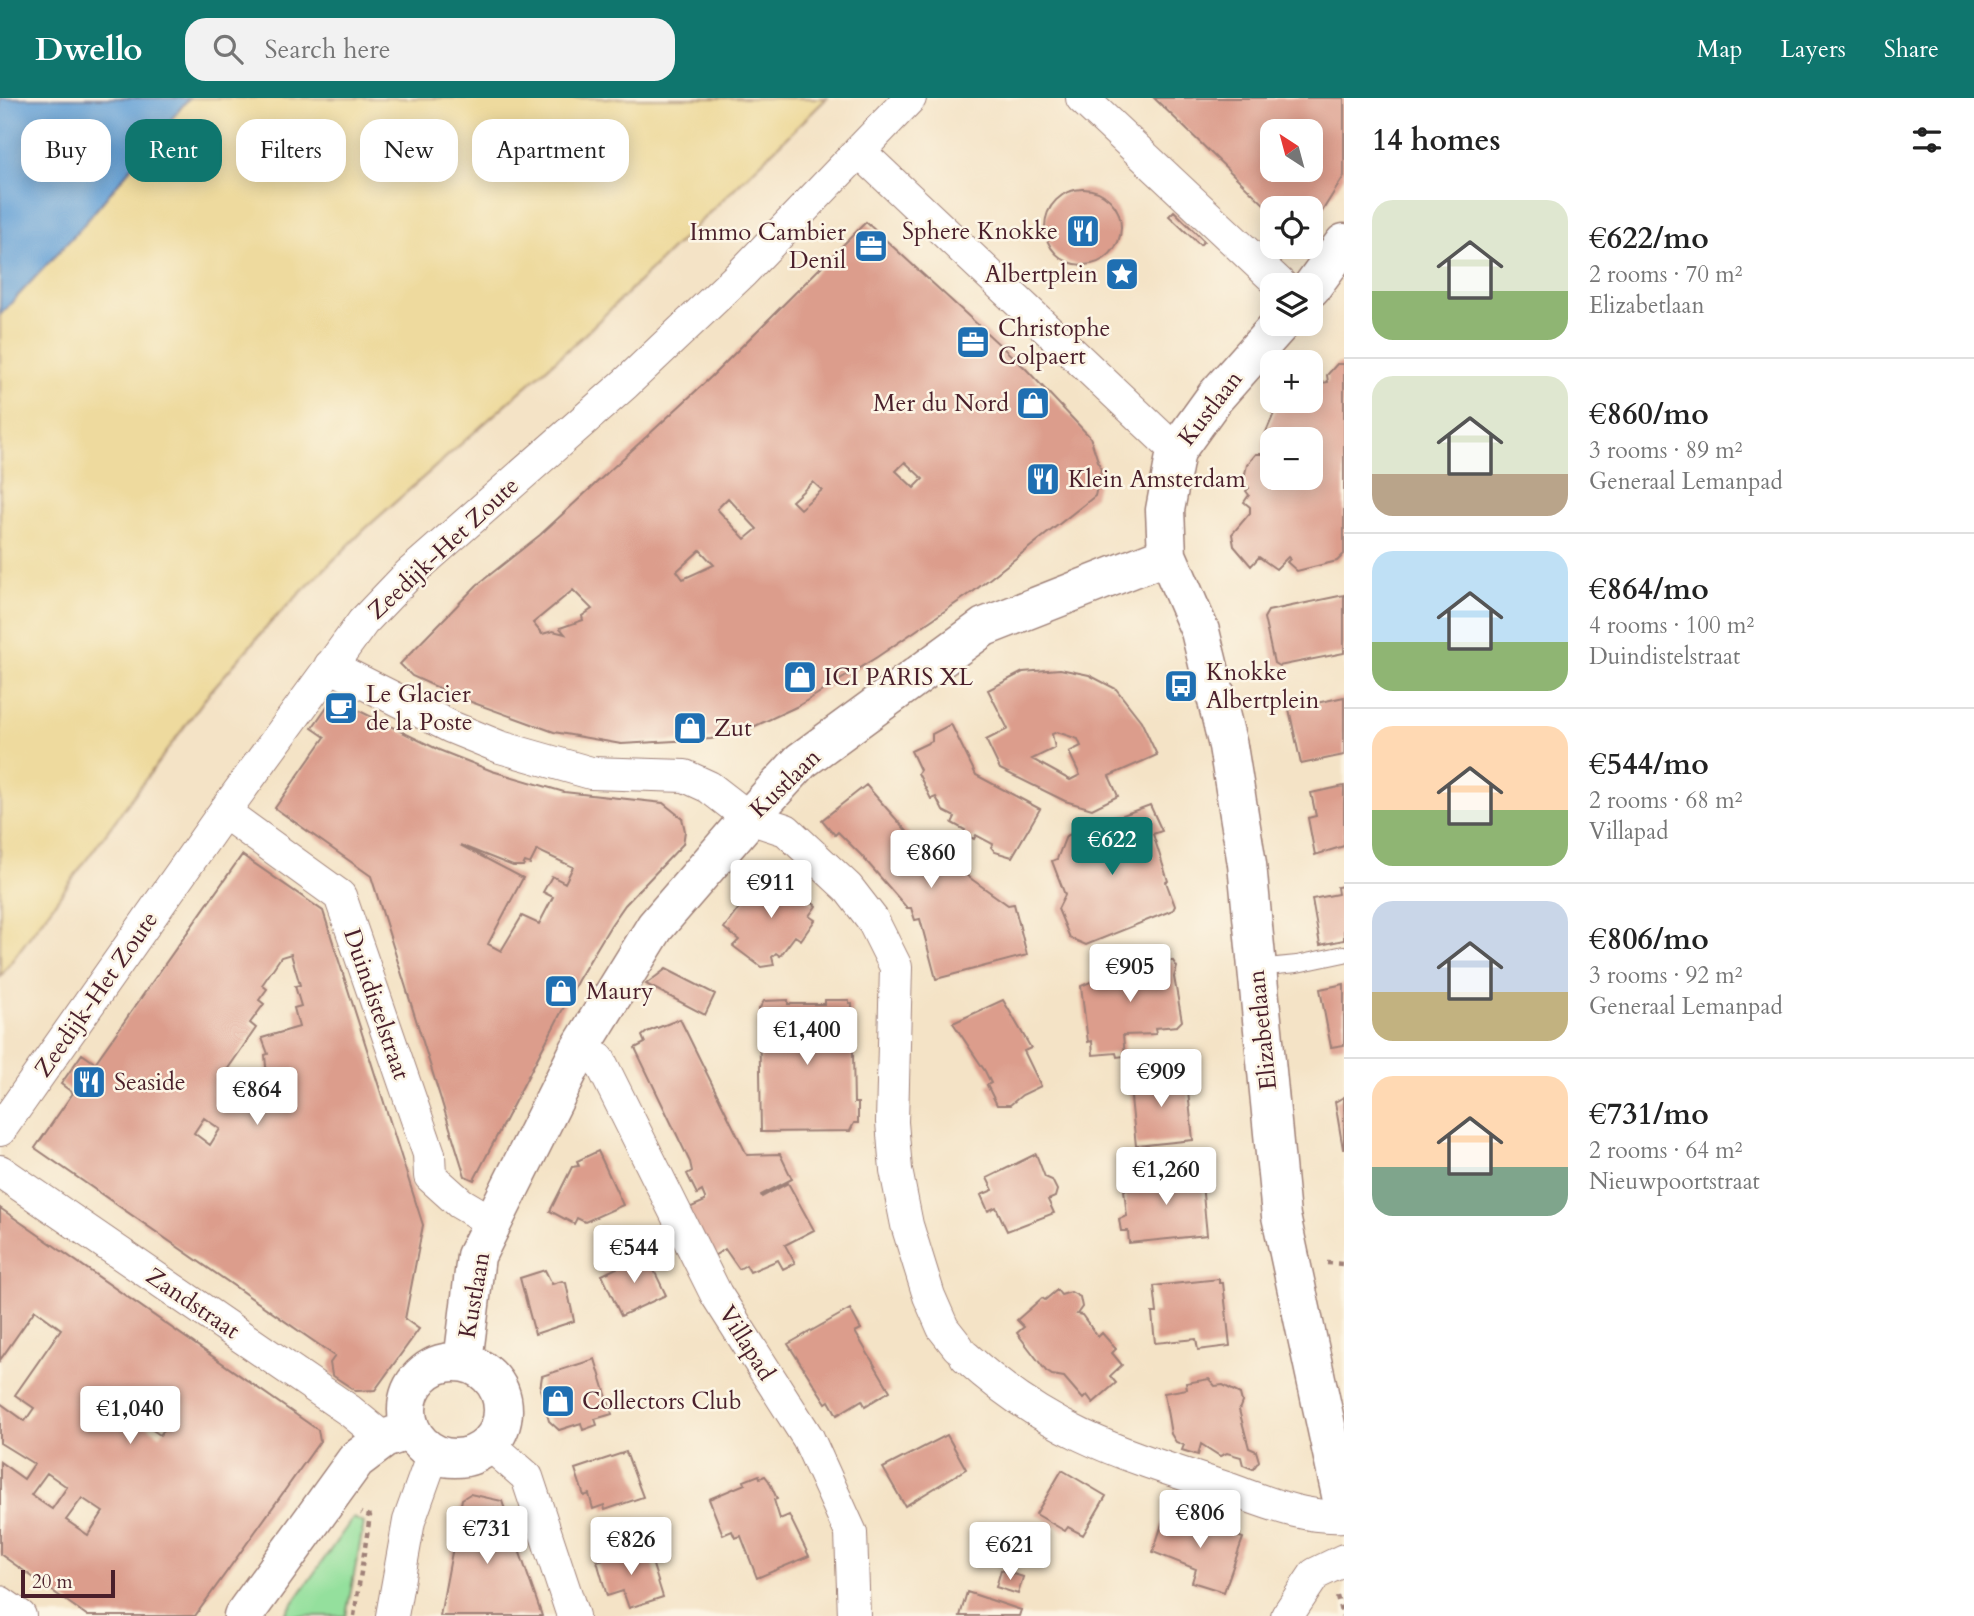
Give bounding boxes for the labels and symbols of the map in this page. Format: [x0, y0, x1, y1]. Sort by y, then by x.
north arrow [1260, 119, 1323, 182]
restaurant icon: Sphere Knokke [1064, 212, 1102, 250]
place label: Sphere Knokke [902, 215, 1058, 248]
place label: Immo Cambier Denil [689, 216, 846, 277]
office icon: Immo Cambier Denil [852, 227, 890, 265]
place icon: Albertplein [1103, 255, 1141, 293]
place label: Albertplein [985, 258, 1098, 291]
place label: Christophe Colpaert [998, 312, 1110, 373]
office icon: Christophe Colpaert [954, 323, 992, 361]
street label: Kustlaan [1171, 364, 1250, 453]
shop icon: Mer du Nord [1014, 384, 1052, 422]
place label: Mer du Nord [873, 387, 1009, 420]
restaurant icon: Klein Amsterdam [1024, 460, 1062, 498]
place label: Klein Amsterdam [1068, 463, 1246, 496]
street label: Zeedijk-Het Zoute [361, 470, 526, 627]
place label: Knokke Albertplein [1206, 656, 1320, 717]
shop icon: ICI PARIS XL [781, 658, 819, 696]
place label: ICI PARIS XL [824, 661, 974, 694]
bus stop icon: Knokke Albertplein [1162, 667, 1200, 705]
place label: Le Glacier de la Poste [366, 678, 473, 739]
cafe icon: Le Glacier de la Poste [322, 689, 360, 727]
shop icon: Zut [671, 709, 709, 747]
place label: Zut [714, 712, 752, 745]
street label: Kustlaan [743, 741, 828, 825]
pin: €622 [1071, 818, 1153, 877]
pin: €860 [890, 830, 972, 890]
pin: €911 [730, 860, 812, 920]
street label: Zeedijk-Het Zoute [27, 905, 166, 1084]
street label: Duindistelstraat [335, 924, 418, 1085]
pin: €905 [1089, 944, 1171, 1004]
street label: Elizabetlaan [1240, 968, 1285, 1092]
shop icon: Maury [542, 972, 580, 1010]
place label: Maury [586, 975, 654, 1008]
pin: €1,400 [750, 1007, 864, 1067]
pin: €909 [1120, 1049, 1202, 1109]
restaurant icon: Seaside [70, 1063, 108, 1101]
place label: Seaside [114, 1066, 186, 1099]
pin: €864 [216, 1068, 298, 1127]
pin: €1,260 [1109, 1148, 1223, 1207]
pin: €544 [593, 1226, 675, 1285]
street label: Kustlaan [451, 1249, 498, 1341]
street label: Zandstraat [139, 1260, 246, 1347]
street label: Villapad [711, 1299, 783, 1387]
shop icon: Collectors Club [539, 1382, 577, 1420]
place label: Collectors Club [582, 1385, 742, 1418]
pin: €1,040 [73, 1386, 187, 1446]
pin: €806 [1159, 1490, 1241, 1550]
pin: €731 [446, 1506, 528, 1566]
pin: €826 [590, 1518, 672, 1577]
pin: €621 [969, 1522, 1051, 1582]
scale bar [21, 1567, 116, 1599]

